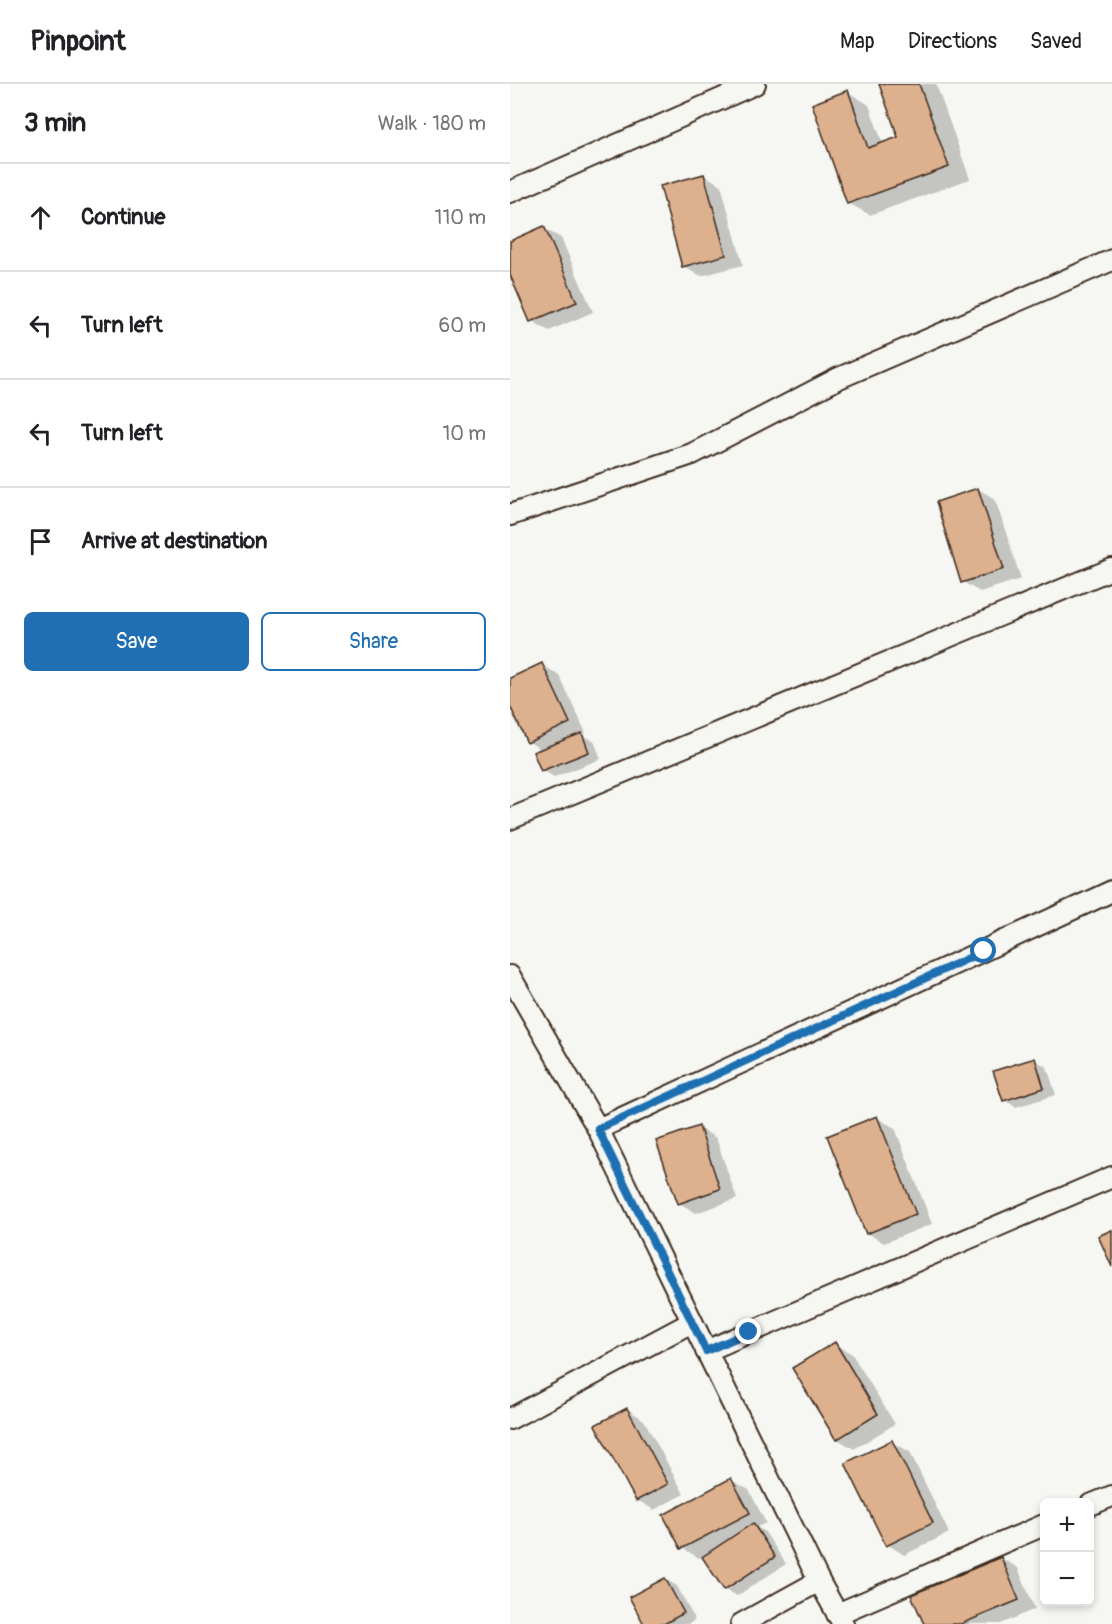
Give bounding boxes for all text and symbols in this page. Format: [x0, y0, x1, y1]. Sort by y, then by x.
text: Pinpoint [30, 24, 126, 59]
text: Map [840, 28, 875, 55]
text: Directions [908, 28, 997, 55]
text: Saved [1030, 28, 1082, 55]
text: 3 min [24, 107, 86, 139]
text: Walk · 180 m [378, 111, 486, 136]
icon: ahead [24, 201, 57, 234]
text: Continue [81, 203, 165, 231]
text: 110 m [435, 205, 486, 230]
icon: left [24, 309, 57, 342]
text: Turn left [81, 311, 163, 339]
text: 60 m [439, 313, 486, 338]
icon: left [24, 417, 57, 450]
text: Turn left [81, 419, 163, 447]
text: 10 m [442, 421, 486, 446]
icon: arrive [24, 525, 57, 558]
text: Arrive at destination [81, 527, 267, 555]
button: Save [24, 612, 249, 671]
button: Share [261, 612, 486, 671]
route start [970, 937, 996, 963]
route end [735, 1318, 761, 1344]
map controls [1040, 1498, 1094, 1606]
button: + [1040, 1498, 1094, 1552]
button: − [1040, 1552, 1094, 1606]

